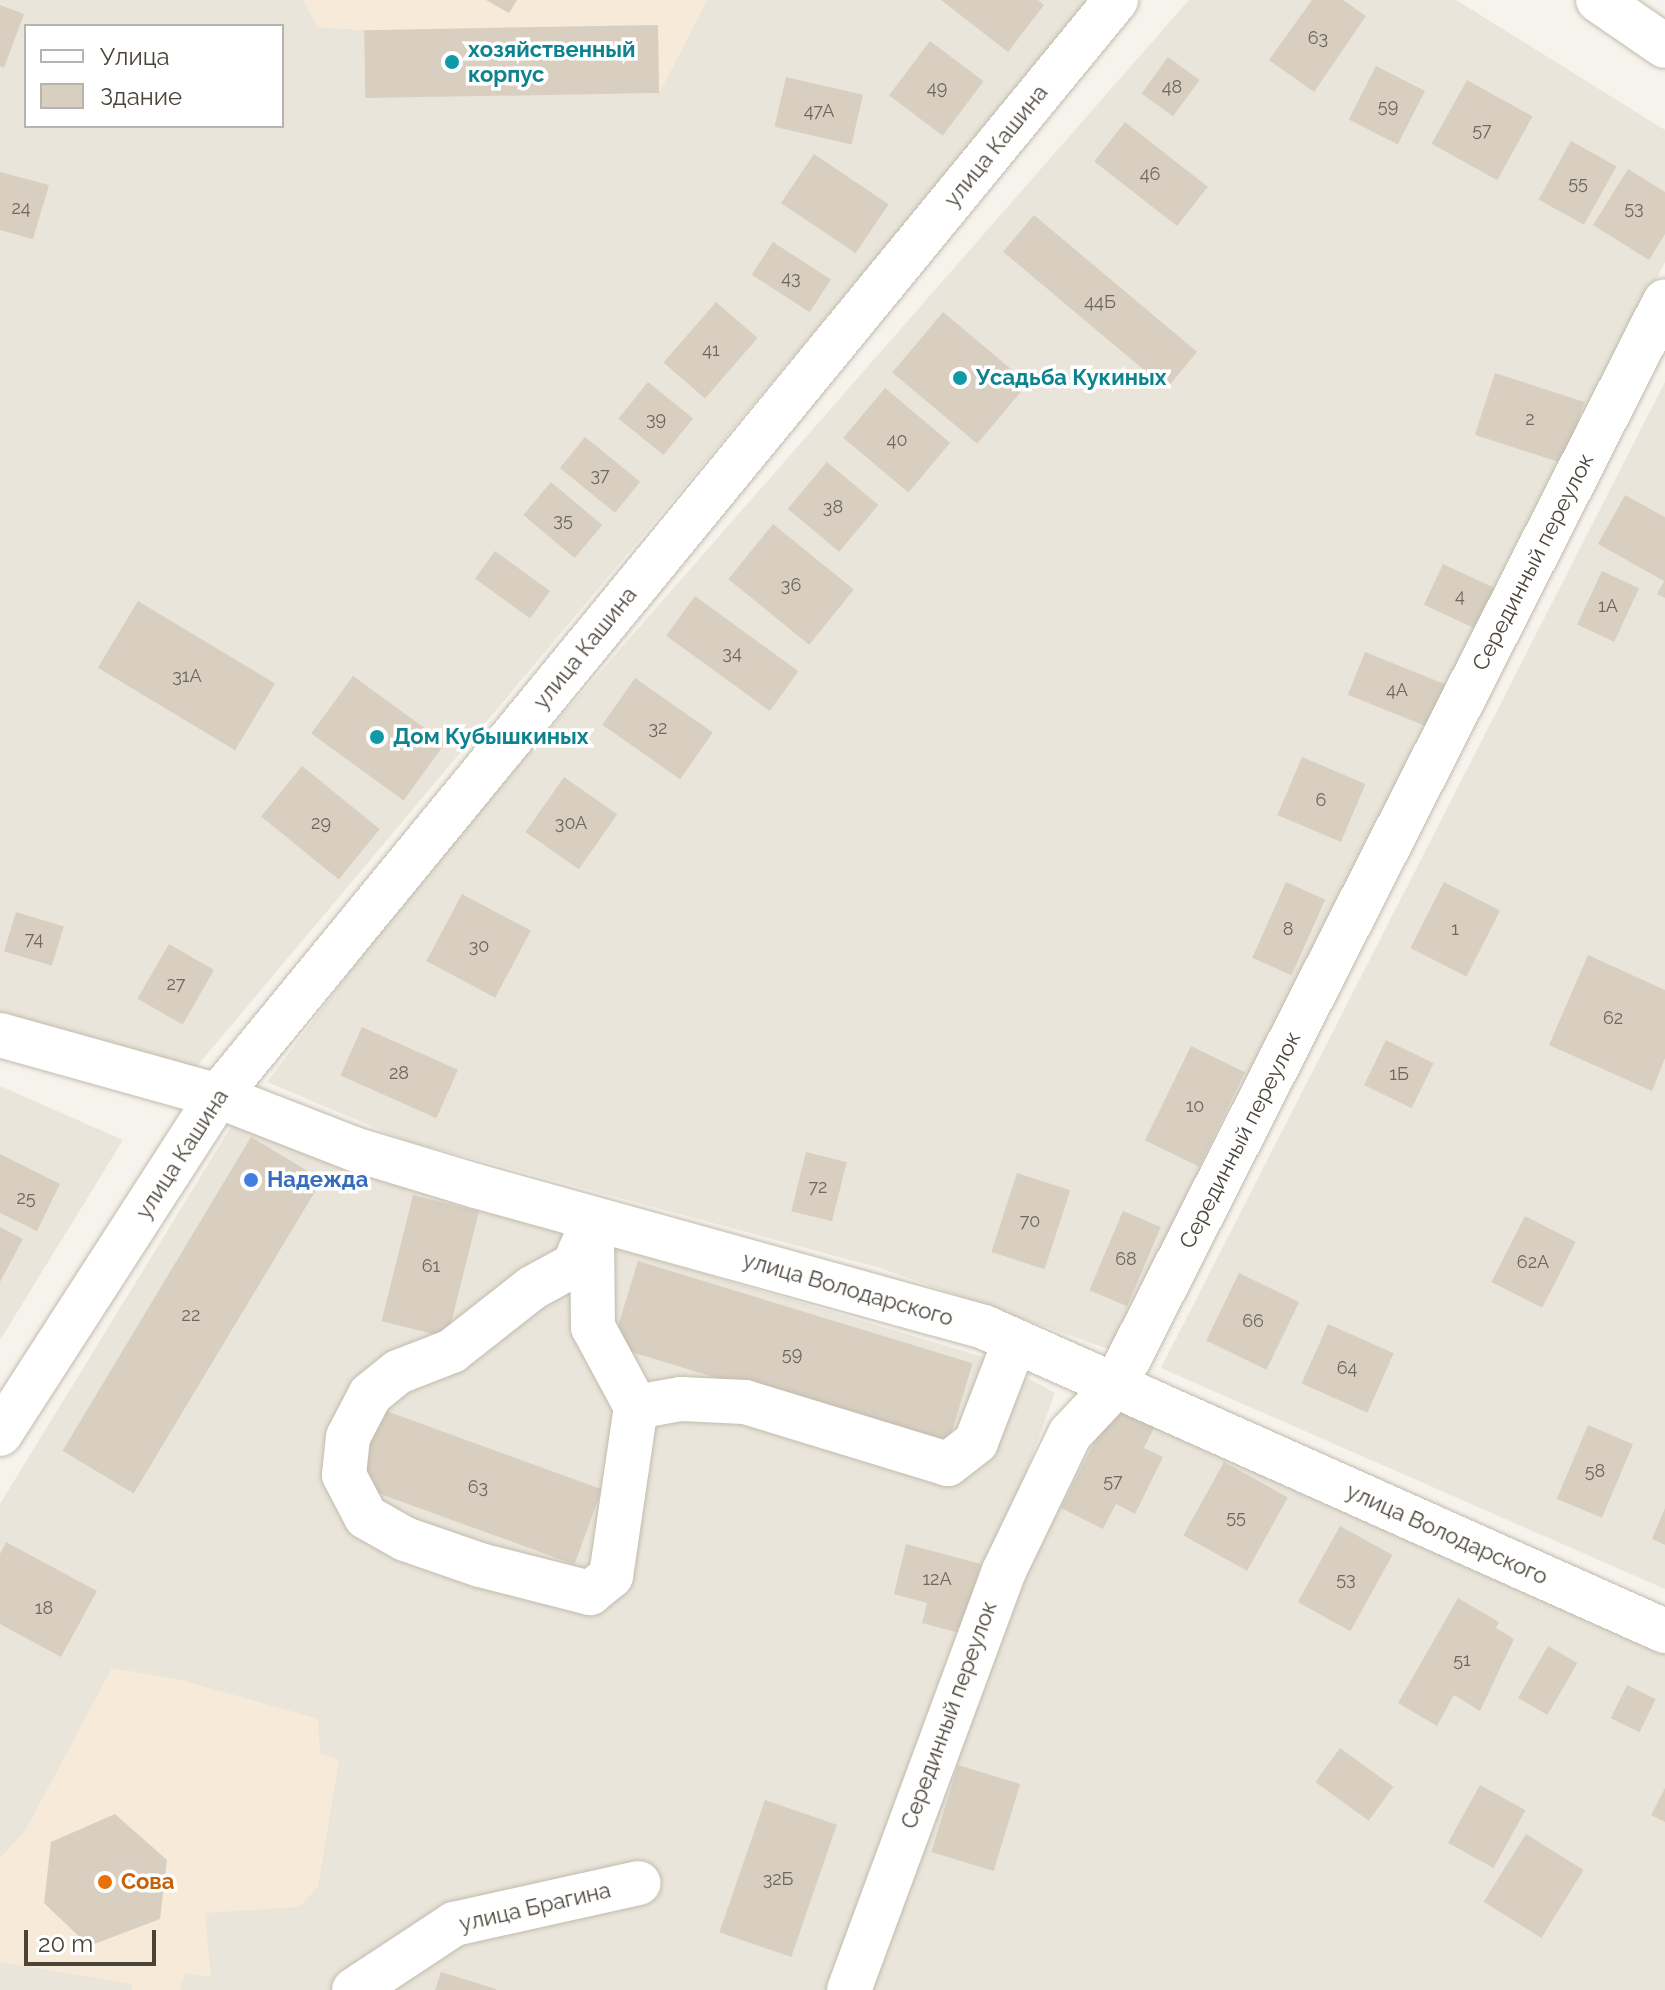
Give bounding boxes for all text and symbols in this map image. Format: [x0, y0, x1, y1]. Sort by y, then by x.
legend [24, 24, 284, 128]
house number: 63 [1308, 27, 1328, 49]
place label: хозяйственный корпус [468, 36, 635, 88]
text: Улица [100, 42, 170, 71]
marker: хозяйственный корпус [443, 53, 461, 71]
house number: 48 [1162, 76, 1182, 98]
house number: 49 [927, 77, 947, 99]
street label: улица Кашина [939, 80, 1053, 212]
text: Здание [100, 82, 182, 111]
house number: 59 [1378, 95, 1398, 117]
house number: 47А [804, 100, 834, 122]
house number: 57 [1472, 119, 1492, 141]
house number: 46 [1140, 163, 1160, 185]
house number: 55 [1568, 172, 1588, 194]
house number: 24 [11, 197, 31, 219]
house number: 53 [1624, 197, 1644, 219]
house number: 43 [781, 267, 801, 289]
house number: 44Б [1084, 291, 1116, 313]
house number: 41 [702, 339, 720, 361]
place label: Усадьба Кукиных [976, 365, 1166, 391]
marker: Усадьба Кукиных [951, 369, 969, 387]
house number: 39 [646, 408, 666, 430]
house number: 2 [1525, 408, 1535, 430]
house number: 40 [887, 429, 907, 451]
street label: Серединный переулок [1467, 449, 1599, 675]
house number: 37 [590, 464, 610, 486]
house number: 38 [823, 496, 843, 518]
house number: 35 [553, 509, 573, 531]
house number: 36 [781, 574, 801, 596]
street label: улица Кашина [528, 582, 642, 714]
house number: 4 [1455, 585, 1465, 607]
house number: 1А [1598, 595, 1618, 617]
house number: 34 [722, 642, 742, 664]
house number: 31А [172, 665, 202, 687]
house number: 4А [1386, 679, 1408, 701]
house number: 32 [649, 717, 667, 739]
place label: Дом Кубышкиных [393, 724, 588, 750]
marker: Дом Кубышкиных [368, 728, 386, 746]
house number: 6 [1316, 789, 1326, 811]
house number: 29 [311, 812, 331, 834]
house number: 30А [555, 812, 587, 834]
house number: 8 [1283, 918, 1293, 940]
house number: 1 [1451, 918, 1459, 940]
house number: 74 [25, 928, 43, 950]
house number: 30 [469, 935, 489, 957]
house number: 27 [166, 973, 186, 995]
house number: 62 [1603, 1007, 1623, 1029]
street label: Серединный переулок [1174, 1027, 1306, 1253]
house number: 28 [389, 1062, 409, 1084]
house number: 1Б [1389, 1063, 1409, 1085]
street label: улица Кашина [130, 1084, 234, 1224]
house number: 10 [1186, 1095, 1204, 1117]
place label: Надежда [267, 1167, 368, 1193]
marker: Надежда [242, 1171, 260, 1189]
house number: 72 [808, 1176, 828, 1198]
house number: 25 [16, 1187, 36, 1209]
house number: 70 [1020, 1210, 1040, 1232]
street label: улица Володарского [740, 1246, 956, 1332]
house number: 68 [1115, 1248, 1137, 1270]
house number: 62А [1517, 1251, 1549, 1273]
house number: 61 [422, 1255, 440, 1277]
house number: 22 [182, 1304, 200, 1326]
house number: 66 [1242, 1310, 1264, 1332]
house number: 59 [782, 1343, 802, 1365]
house number: 64 [1337, 1357, 1357, 1379]
house number: 58 [1585, 1460, 1605, 1482]
house number: 57 [1103, 1470, 1123, 1492]
house number: 63 [468, 1476, 488, 1498]
street label: улица Володарского [1342, 1478, 1552, 1590]
house number: 55 [1226, 1506, 1246, 1528]
house number: 12А [922, 1568, 952, 1590]
house number: 53 [1336, 1568, 1356, 1590]
house number: 18 [35, 1597, 53, 1619]
street label: Серединный переулок [896, 1598, 1002, 1832]
house number: 51 [1453, 1649, 1471, 1671]
house number: 32Б [763, 1868, 793, 1890]
place label: Сова [121, 1869, 174, 1895]
marker: Сова [96, 1873, 114, 1891]
street label: улица Брагина [457, 1877, 613, 1937]
scale bar [28, 1914, 160, 1964]
text: 20 m [38, 1929, 93, 1958]

